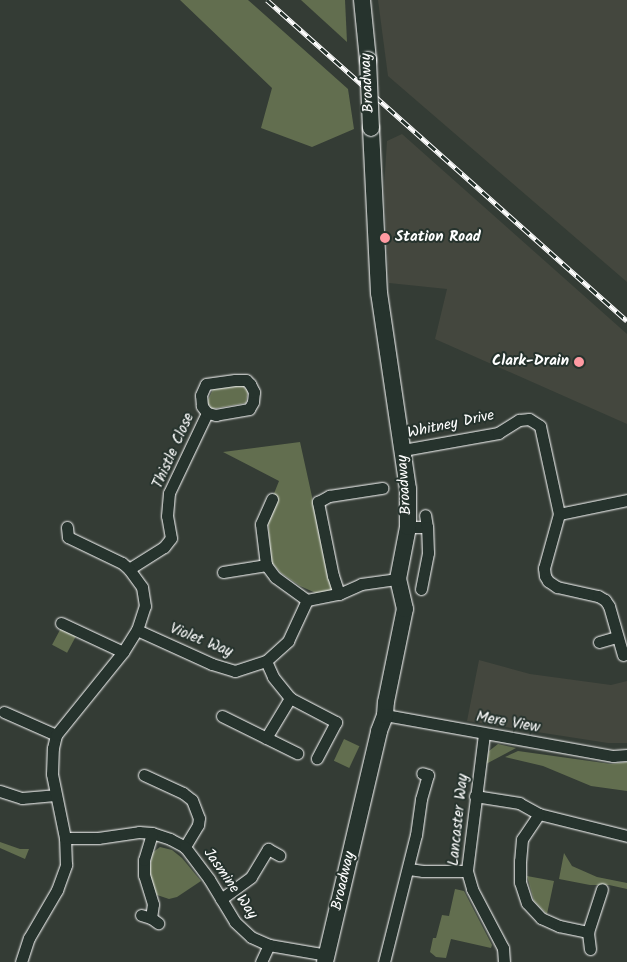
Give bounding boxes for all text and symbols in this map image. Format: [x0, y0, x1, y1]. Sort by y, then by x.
street label: Broadway [357, 53, 379, 113]
place label: Station Road [395, 229, 481, 247]
marker: Station Road [379, 232, 391, 244]
place label: Clark-Drain [492, 353, 569, 371]
marker: Clark-Drain [573, 356, 585, 368]
street label: Whitney Drive [406, 407, 496, 443]
street label: Thistle Close [149, 410, 199, 492]
street label: Broadway [394, 454, 416, 516]
street label: Violet Way [167, 620, 235, 662]
street label: Mere View [475, 709, 541, 737]
street label: Lancaster Way [445, 773, 473, 867]
street label: Jasmine Way [199, 845, 261, 923]
street label: Broadway [328, 850, 360, 912]

